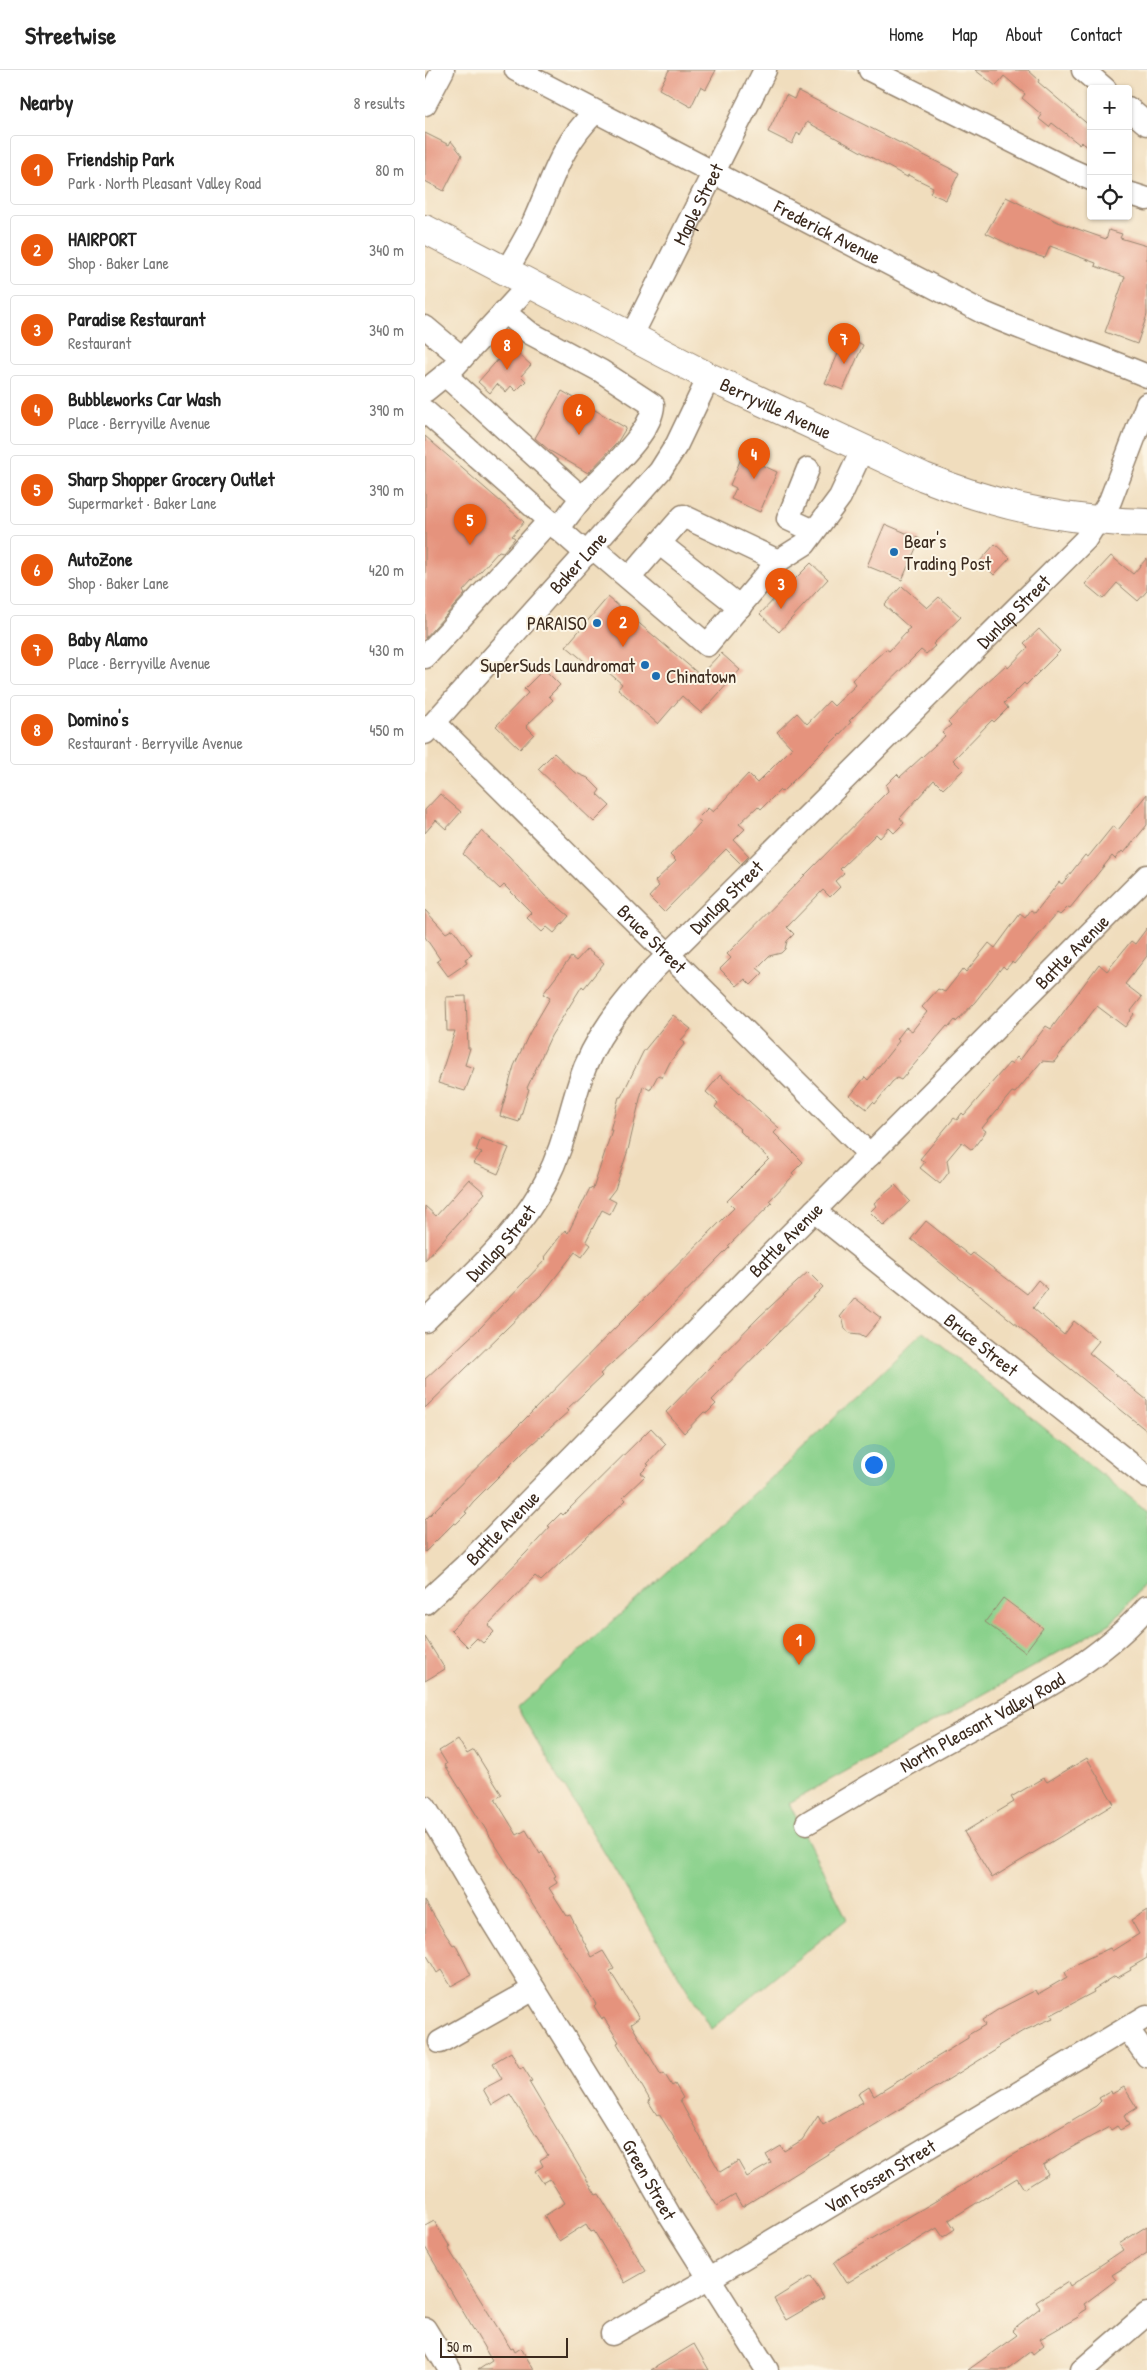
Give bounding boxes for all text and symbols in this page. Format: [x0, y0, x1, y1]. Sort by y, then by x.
text: Streetwise [25, 19, 116, 51]
text: Home [889, 22, 924, 47]
text: Map [952, 22, 977, 47]
text: About [1005, 22, 1042, 47]
text: Contact [1070, 22, 1122, 47]
map controls [1087, 85, 1132, 220]
button: + [1087, 85, 1132, 130]
text: Nearby [20, 88, 73, 117]
text: 8 results [353, 92, 405, 114]
button: − [1087, 130, 1132, 175]
text: Friendship Park [68, 146, 174, 172]
street label: Maple Street [666, 158, 729, 249]
text: 1 [34, 159, 40, 181]
text: 80 m [375, 159, 404, 181]
text: Park · North Pleasant Valley Road [68, 172, 261, 194]
button: locate [1087, 175, 1132, 220]
street label: Frederick Avenue [769, 193, 886, 270]
text: HAIRPORT [68, 226, 136, 252]
text: 2 [33, 239, 41, 261]
text: 340 m [369, 239, 404, 261]
text: Shop · Baker Lane [68, 252, 169, 274]
text: Paradise Restaurant [68, 306, 205, 332]
text: 3 [33, 319, 41, 341]
text: 340 m [369, 319, 404, 341]
pin: 7 [828, 323, 860, 364]
pin: 8 [491, 329, 523, 370]
text: Restaurant [68, 332, 131, 354]
street label: Berryville Avenue [716, 371, 836, 445]
text: Bubbleworks Car Wash [68, 386, 221, 412]
pin: 6 [563, 394, 595, 435]
text: 4 [34, 399, 40, 421]
text: 390 m [369, 399, 404, 421]
text: Place · Berryville Avenue [68, 412, 210, 434]
pin: 4 [738, 438, 770, 479]
text: Sharp Shopper Grocery Outlet [68, 466, 274, 492]
text: 5 [34, 479, 40, 501]
text: 390 m [369, 479, 404, 501]
text: Supermarket · Baker Lane [68, 492, 217, 514]
pin: 5 [454, 504, 486, 545]
street label: Baker Lane [543, 526, 613, 599]
place label: Bear's Trading Post [904, 528, 992, 576]
text: AutoZone [68, 546, 133, 572]
marker: Bear's Trading Post [888, 546, 900, 558]
text: 6 [34, 559, 40, 581]
text: 420 m [369, 559, 404, 581]
pin: 3 [765, 568, 797, 609]
street label: Dunlap Street [971, 568, 1056, 654]
text: Shop · Baker Lane [68, 572, 169, 594]
pin: 2 [607, 606, 639, 647]
place label: PARAISO [527, 610, 587, 636]
marker: PARAISO [591, 617, 603, 629]
text: Baby Alamo [68, 626, 148, 652]
text: 7 [33, 639, 41, 661]
text: 430 m [369, 639, 404, 661]
text: Place · Berryville Avenue [68, 652, 210, 674]
place label: SuperSuds Laundromat [480, 652, 635, 678]
marker: SuperSuds Laundromat [639, 659, 651, 671]
place label: Chinatown [666, 663, 736, 689]
marker: Chinatown [650, 670, 662, 682]
text: Domino's [68, 706, 129, 732]
text: 8 [34, 719, 40, 741]
text: 450 m [370, 719, 404, 741]
text: Restaurant · Berryville Avenue [68, 732, 243, 754]
street label: Dunlap Street [684, 854, 769, 940]
street label: Bruce Street [612, 898, 693, 979]
street label: Battle Avenue [1029, 908, 1115, 995]
street label: Battle Avenue [743, 1196, 829, 1283]
street label: Dunlap Street [460, 1199, 542, 1287]
street label: Bruce Street [939, 1307, 1024, 1383]
your location [861, 1452, 887, 1478]
street label: Battle Avenue [460, 1484, 545, 1571]
pin: 1 [783, 1624, 815, 1665]
street label: North Pleasant Valley Road [895, 1666, 1070, 1778]
street label: Van Fossen Street [819, 2133, 941, 2220]
street label: Green Street [616, 2135, 683, 2225]
scale bar [440, 2335, 567, 2358]
text: 50 m [447, 2337, 472, 2356]

